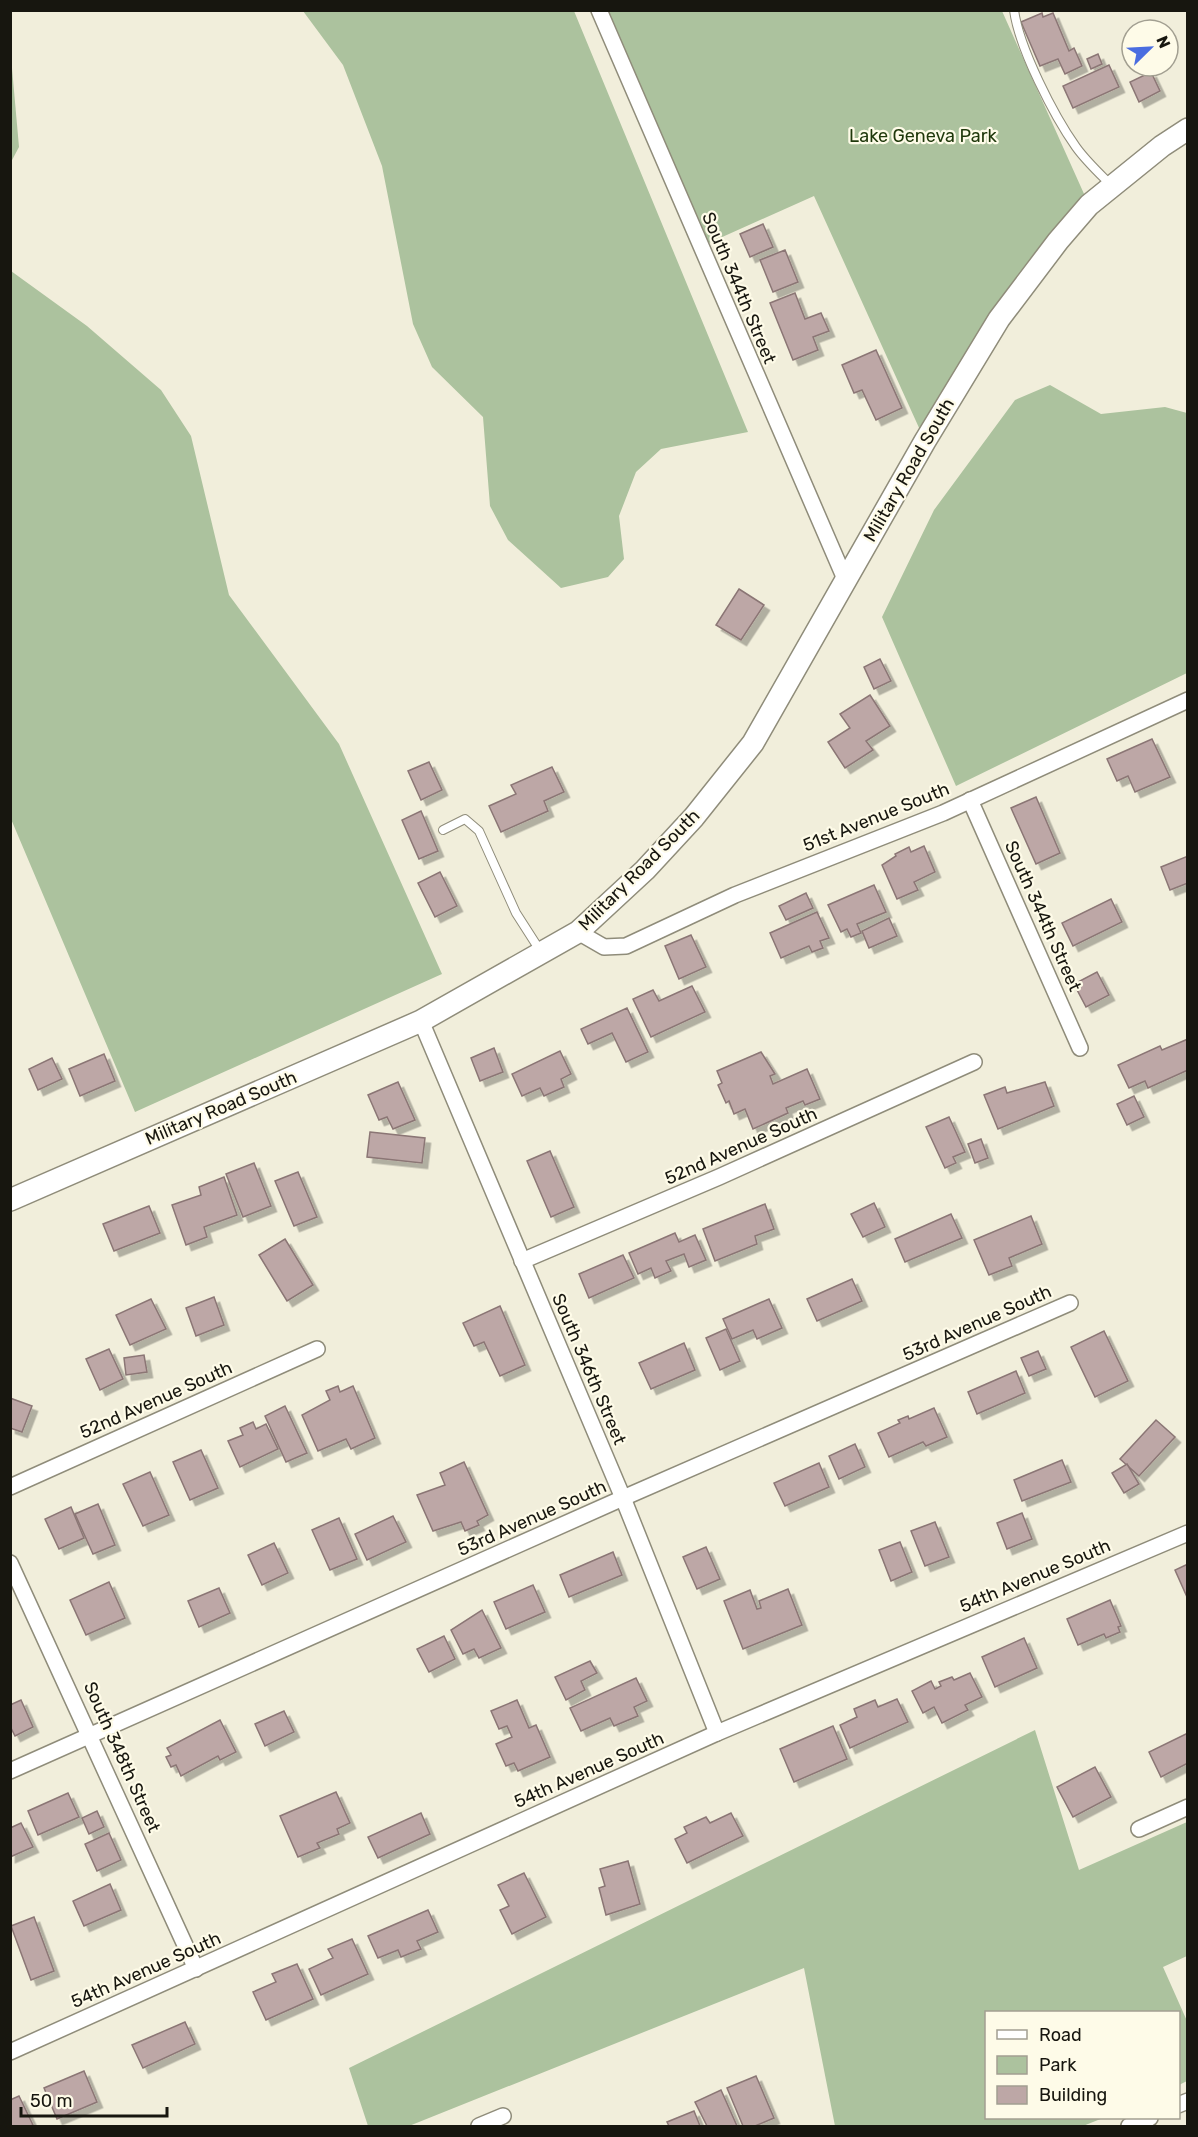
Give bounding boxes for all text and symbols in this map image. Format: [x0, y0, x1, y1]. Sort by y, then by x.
north arrow [1120, 18, 1180, 78]
text: N [1152, 33, 1174, 51]
park label: Lake Geneva Park [849, 125, 998, 147]
street label: South 344th Street [697, 209, 781, 367]
street label: Military Road South [859, 394, 959, 546]
street label: 51st Avenue South [800, 778, 952, 856]
street label: Military Road South [574, 805, 704, 935]
street label: South 344th Street [1000, 837, 1086, 995]
street label: Military Road South [142, 1066, 300, 1150]
street label: 52nd Avenue South [661, 1102, 821, 1190]
street label: 53rd Avenue South [899, 1280, 1055, 1366]
street label: South 346th Street [547, 1290, 631, 1448]
street label: 52nd Avenue South [76, 1356, 236, 1444]
street label: 53rd Avenue South [454, 1475, 610, 1561]
street label: 54th Avenue South [956, 1534, 1114, 1618]
street label: South 348th Street [79, 1678, 165, 1836]
street label: 54th Avenue South [511, 1727, 667, 1813]
street label: 54th Avenue South [68, 1927, 224, 2013]
legend [985, 2011, 1180, 2119]
text: Road [1039, 2024, 1082, 2046]
text: Park [1039, 2054, 1077, 2076]
scale bar [21, 2080, 166, 2118]
text: Building [1039, 2084, 1107, 2106]
text: 50 m [30, 2090, 73, 2112]

